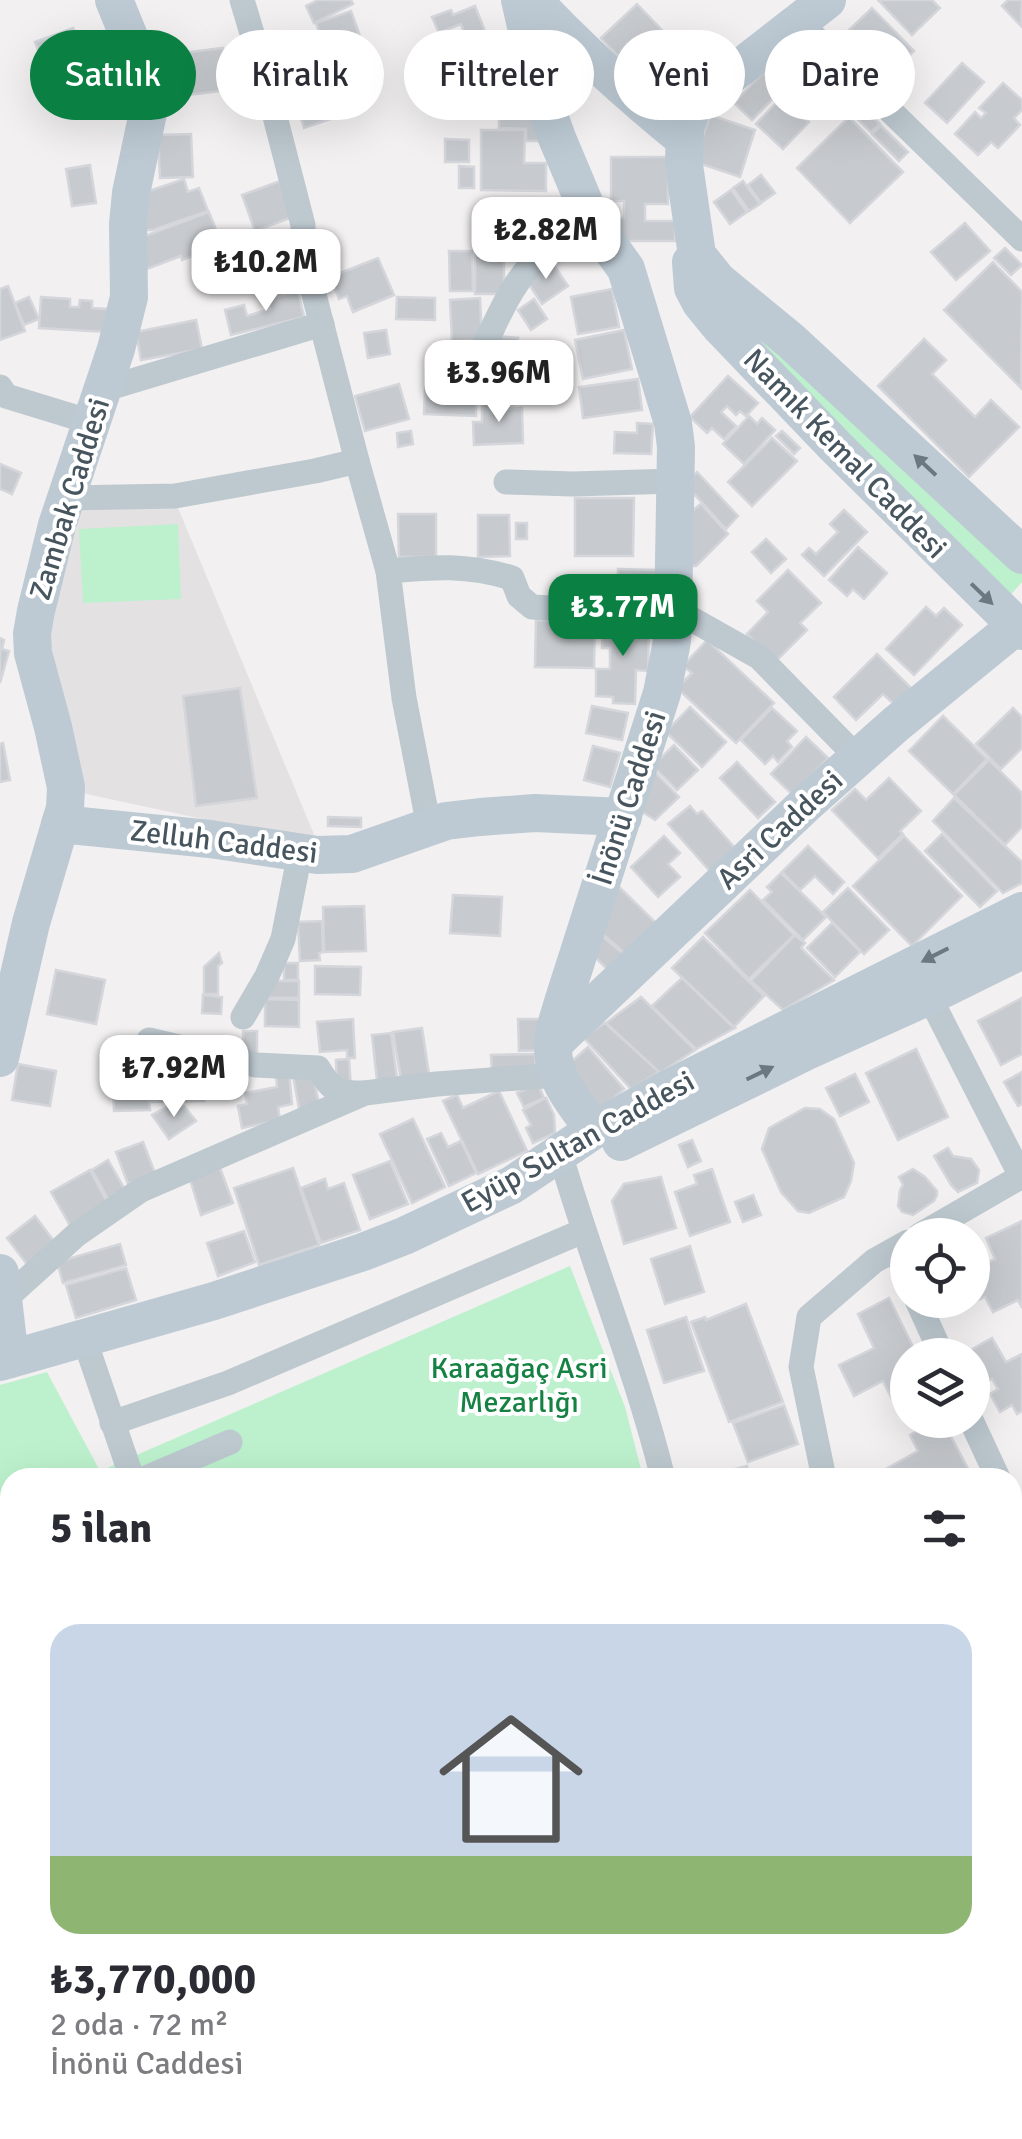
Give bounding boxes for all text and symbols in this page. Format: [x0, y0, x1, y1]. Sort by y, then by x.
chip: Satılık [30, 30, 196, 120]
chip: Kiralık [216, 30, 384, 120]
chip: Filtreler [404, 30, 594, 120]
chip: Yeni [614, 30, 745, 120]
chip: Daire [765, 30, 915, 120]
pin: ₺2.82M [465, 197, 627, 282]
text: ₺2.82M [494, 210, 598, 249]
pin: ₺10.2M [185, 229, 347, 314]
text: ₺10.2M [214, 242, 318, 281]
pin: ₺3.96M [418, 340, 580, 425]
street label: Namık Kemal Caddesi [735, 341, 955, 567]
text: ₺3.96M [447, 353, 551, 392]
street label: Zambak Caddesi [22, 394, 118, 604]
one-way arrow [913, 454, 938, 476]
pin: ₺3.77M [542, 574, 704, 659]
one-way arrow [970, 581, 994, 605]
text: ₺3.77M [571, 587, 675, 626]
street label: İnönü Caddesi [583, 706, 675, 890]
street label: Asri Caddesi [709, 762, 851, 898]
street label: Zelluh Caddesi [128, 812, 320, 872]
one-way arrow [920, 946, 949, 963]
pin: ₺7.92M [93, 1035, 255, 1120]
text: ₺7.92M [122, 1048, 226, 1087]
street label: Eyüp Sultan Caddesi [455, 1063, 701, 1221]
one-way arrow [746, 1065, 775, 1082]
map controls [890, 1218, 990, 1438]
button: locate [890, 1218, 990, 1318]
button: layers [890, 1338, 990, 1438]
park label: Karaağaç Asri Mezarlığı [430, 1350, 608, 1421]
icon: filters [917, 1501, 972, 1556]
text: 5 ilan [50, 1503, 152, 1554]
icon: home [421, 1689, 601, 1869]
text: ₺3,770,000 [50, 1954, 256, 2005]
text: 2 oda · 72 m² [50, 2005, 229, 2044]
text: İnönü Caddesi [50, 2044, 243, 2083]

